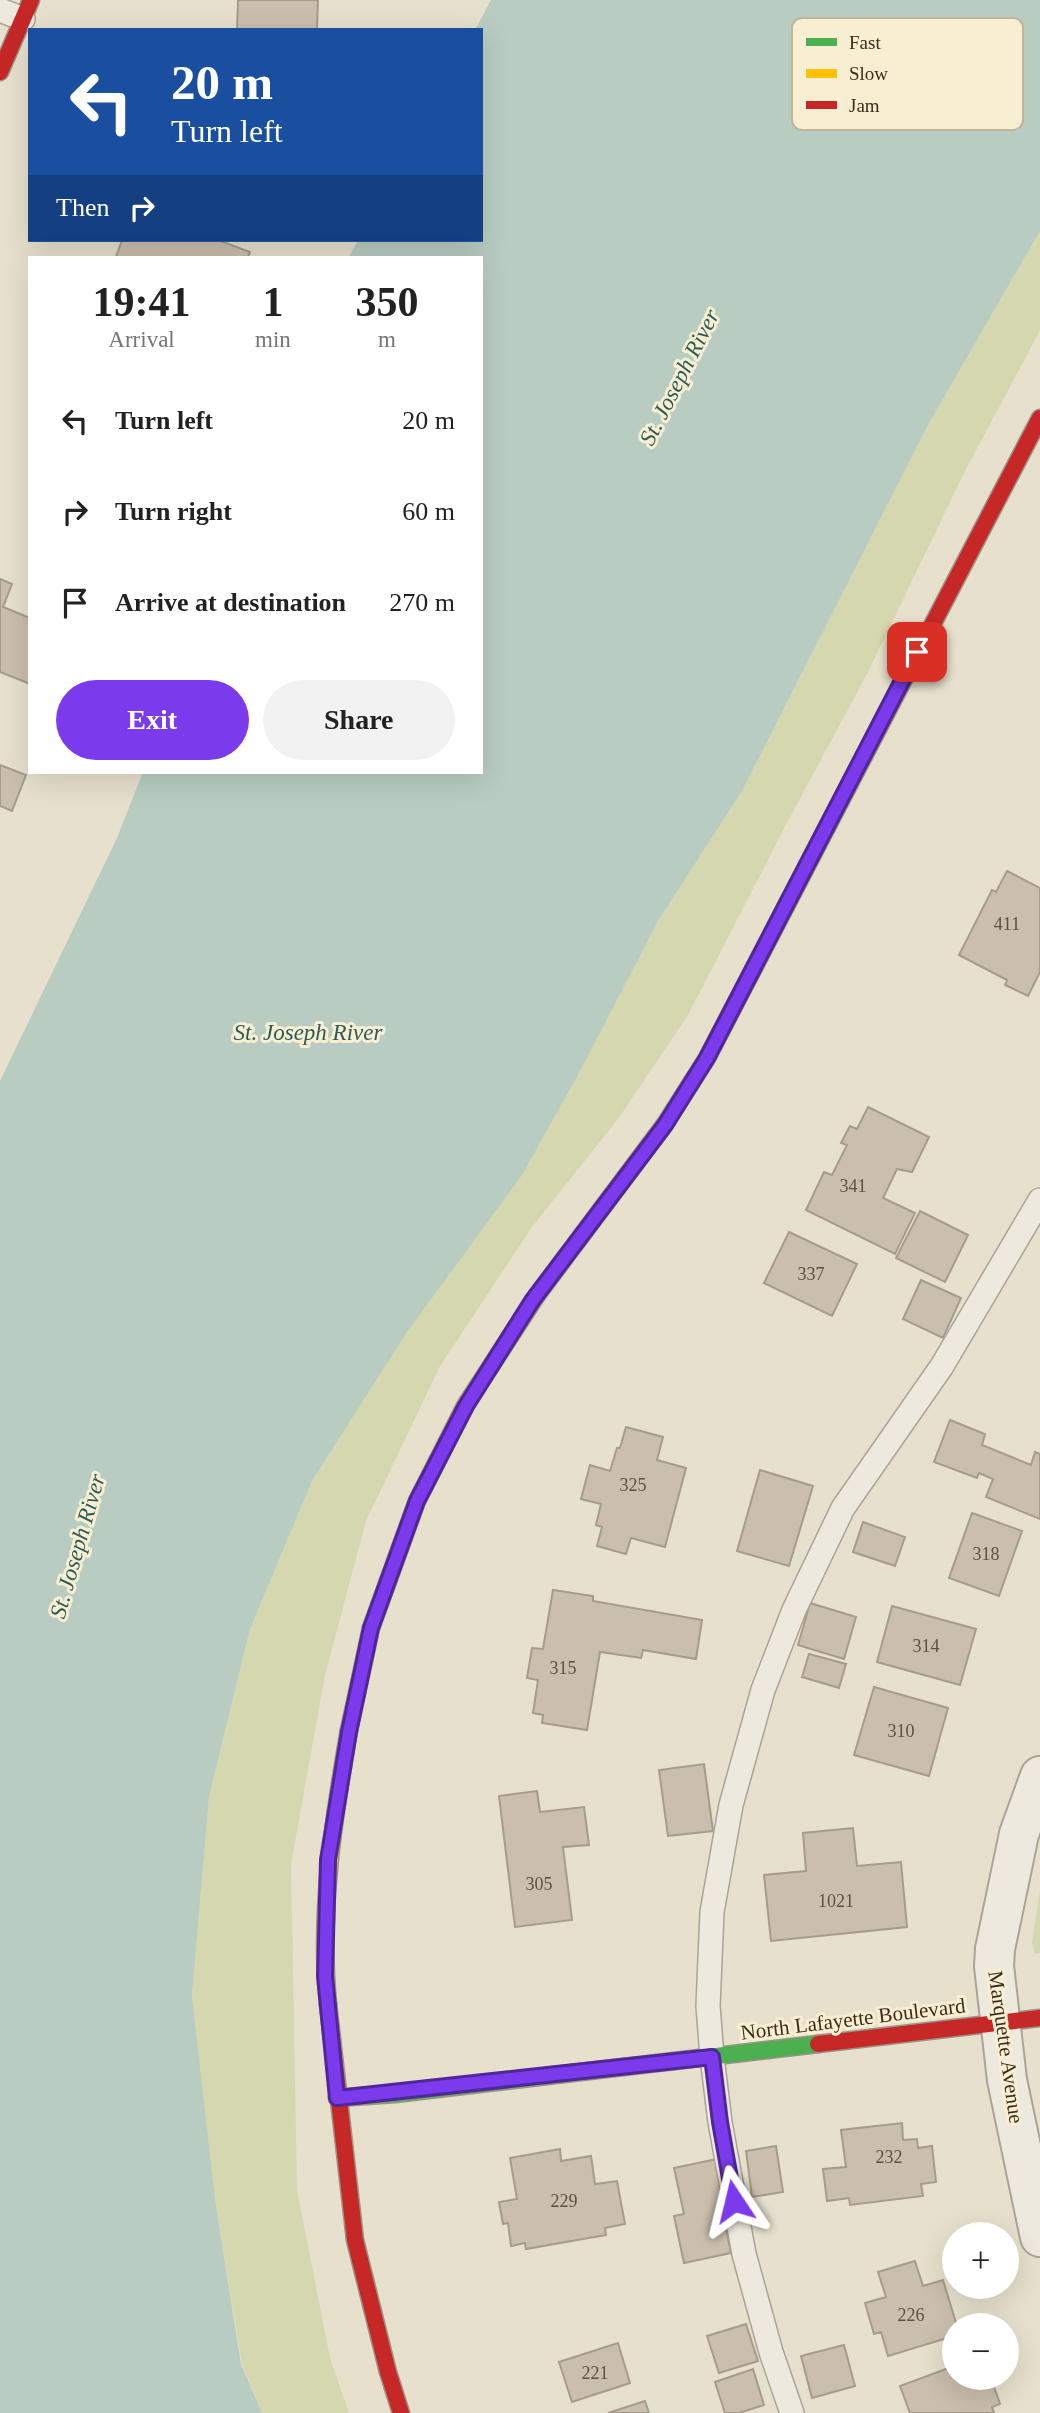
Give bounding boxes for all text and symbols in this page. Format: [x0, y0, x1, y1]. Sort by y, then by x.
legend [792, 18, 1023, 130]
text: Fast [849, 32, 881, 53]
text: 20 m [171, 55, 273, 110]
icon: left [56, 56, 147, 147]
text: Slow [849, 63, 888, 84]
text: Jam [849, 95, 880, 116]
text: Turn left [171, 113, 283, 149]
icon: right [123, 189, 161, 227]
text: Then [56, 193, 109, 222]
text: 19:41 [93, 279, 191, 325]
text: 1 [262, 279, 283, 325]
text: 350 [355, 279, 418, 325]
water label: St. Joseph River [635, 304, 725, 449]
text: Arrival [108, 327, 175, 352]
text: min [255, 327, 291, 352]
text: m [378, 327, 396, 352]
icon: left [56, 402, 94, 440]
text: Turn left [115, 406, 213, 435]
text: 20 m [402, 406, 455, 435]
icon: right [56, 493, 94, 531]
text: Turn right [115, 497, 232, 526]
text: 60 m [402, 497, 455, 526]
icon: arrive [56, 584, 94, 622]
text: Arrive at destination [115, 588, 346, 617]
text: 270 m [389, 588, 455, 617]
pin [887, 622, 947, 682]
icon: arrive [898, 633, 936, 671]
button: Exit [56, 680, 249, 760]
button: Share [263, 680, 455, 760]
house number: 411 [994, 914, 1020, 934]
water label: St. Joseph River [234, 1020, 383, 1045]
house number: 341 [840, 1176, 867, 1196]
house number: 337 [798, 1264, 825, 1284]
water label: St. Joseph River [45, 1470, 110, 1621]
house number: 325 [620, 1475, 647, 1495]
house number: 318 [973, 1544, 1000, 1564]
house number: 314 [913, 1636, 940, 1656]
house number: 315 [550, 1658, 577, 1678]
house number: 310 [888, 1721, 915, 1741]
house number: 305 [526, 1874, 553, 1894]
house number: 1021 [818, 1891, 854, 1911]
street label: Marquette Avenue [983, 1969, 1029, 2125]
street label: North Lafayette Boulevard [739, 1993, 967, 2045]
house number: 232 [876, 2147, 903, 2167]
position arrow [697, 2164, 771, 2238]
house number: 229 [551, 2191, 578, 2211]
map controls [942, 2222, 1019, 2390]
button: + [942, 2222, 1019, 2299]
house number: 226 [898, 2305, 925, 2325]
button: − [942, 2313, 1019, 2390]
house number: 221 [582, 2363, 609, 2383]

